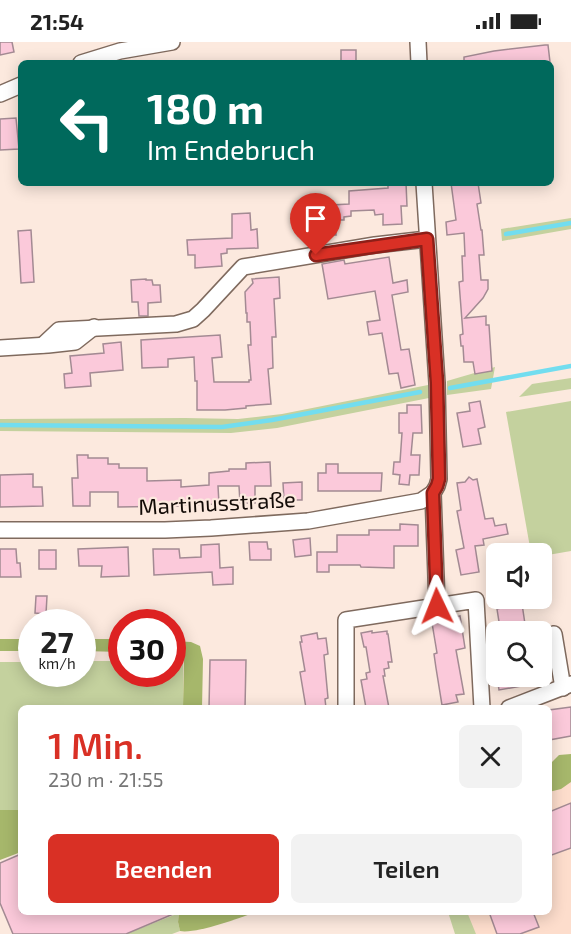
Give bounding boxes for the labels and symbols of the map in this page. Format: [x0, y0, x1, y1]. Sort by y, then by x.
pin [290, 193, 341, 255]
street label: Martinusstraße [138, 485, 296, 519]
position arrow [405, 574, 469, 638]
speed limit sign: 30 [108, 609, 186, 687]

